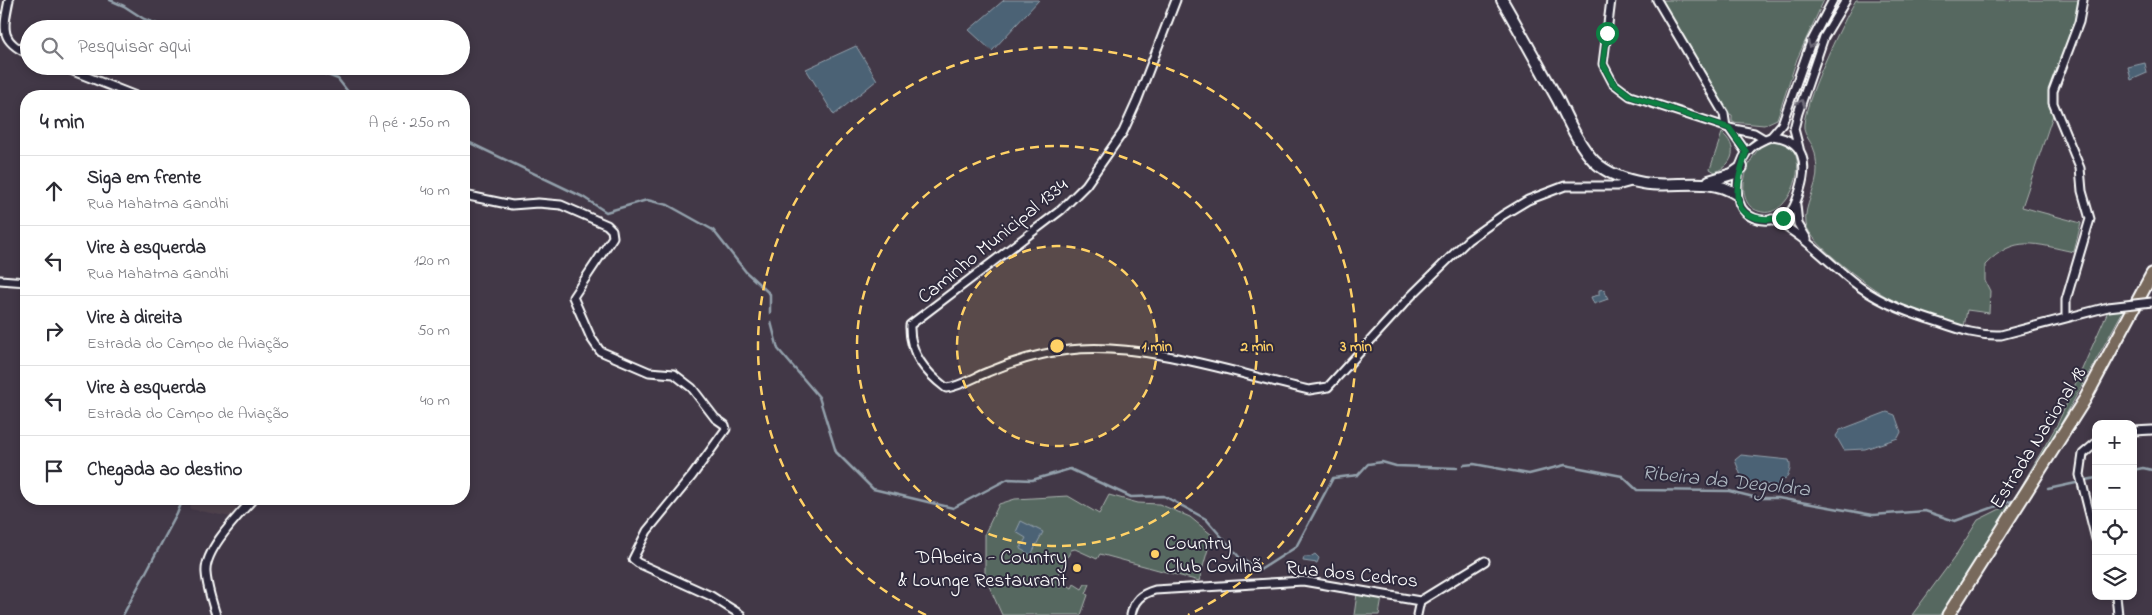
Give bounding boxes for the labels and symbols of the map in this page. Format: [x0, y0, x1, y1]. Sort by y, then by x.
route start [1596, 22, 1619, 45]
one-way arrow [1807, 39, 1817, 48]
one-way arrow [1795, 100, 1805, 108]
street label: Caminho Municipal 1334 [912, 172, 1075, 312]
route end [1772, 207, 1795, 230]
text: 1 min [1142, 336, 1173, 358]
text: 2 min [1240, 336, 1274, 358]
text: 3 min [1339, 336, 1372, 358]
centre of rings [1048, 337, 1066, 355]
street label: Estrada Nacional 18 [1984, 361, 2095, 515]
water label: Ribeira da Degoldra [1640, 458, 1812, 507]
place label: Country Club Covilhã [1165, 530, 1262, 582]
place label: DAbeira - Country & Lounge Restaurant [898, 544, 1067, 597]
marker: Country Club Covilhã [1149, 548, 1161, 560]
street label: Rua dos Cedros [1284, 554, 1419, 597]
marker: DAbeira - Country & Lounge Restaurant [1071, 562, 1083, 574]

